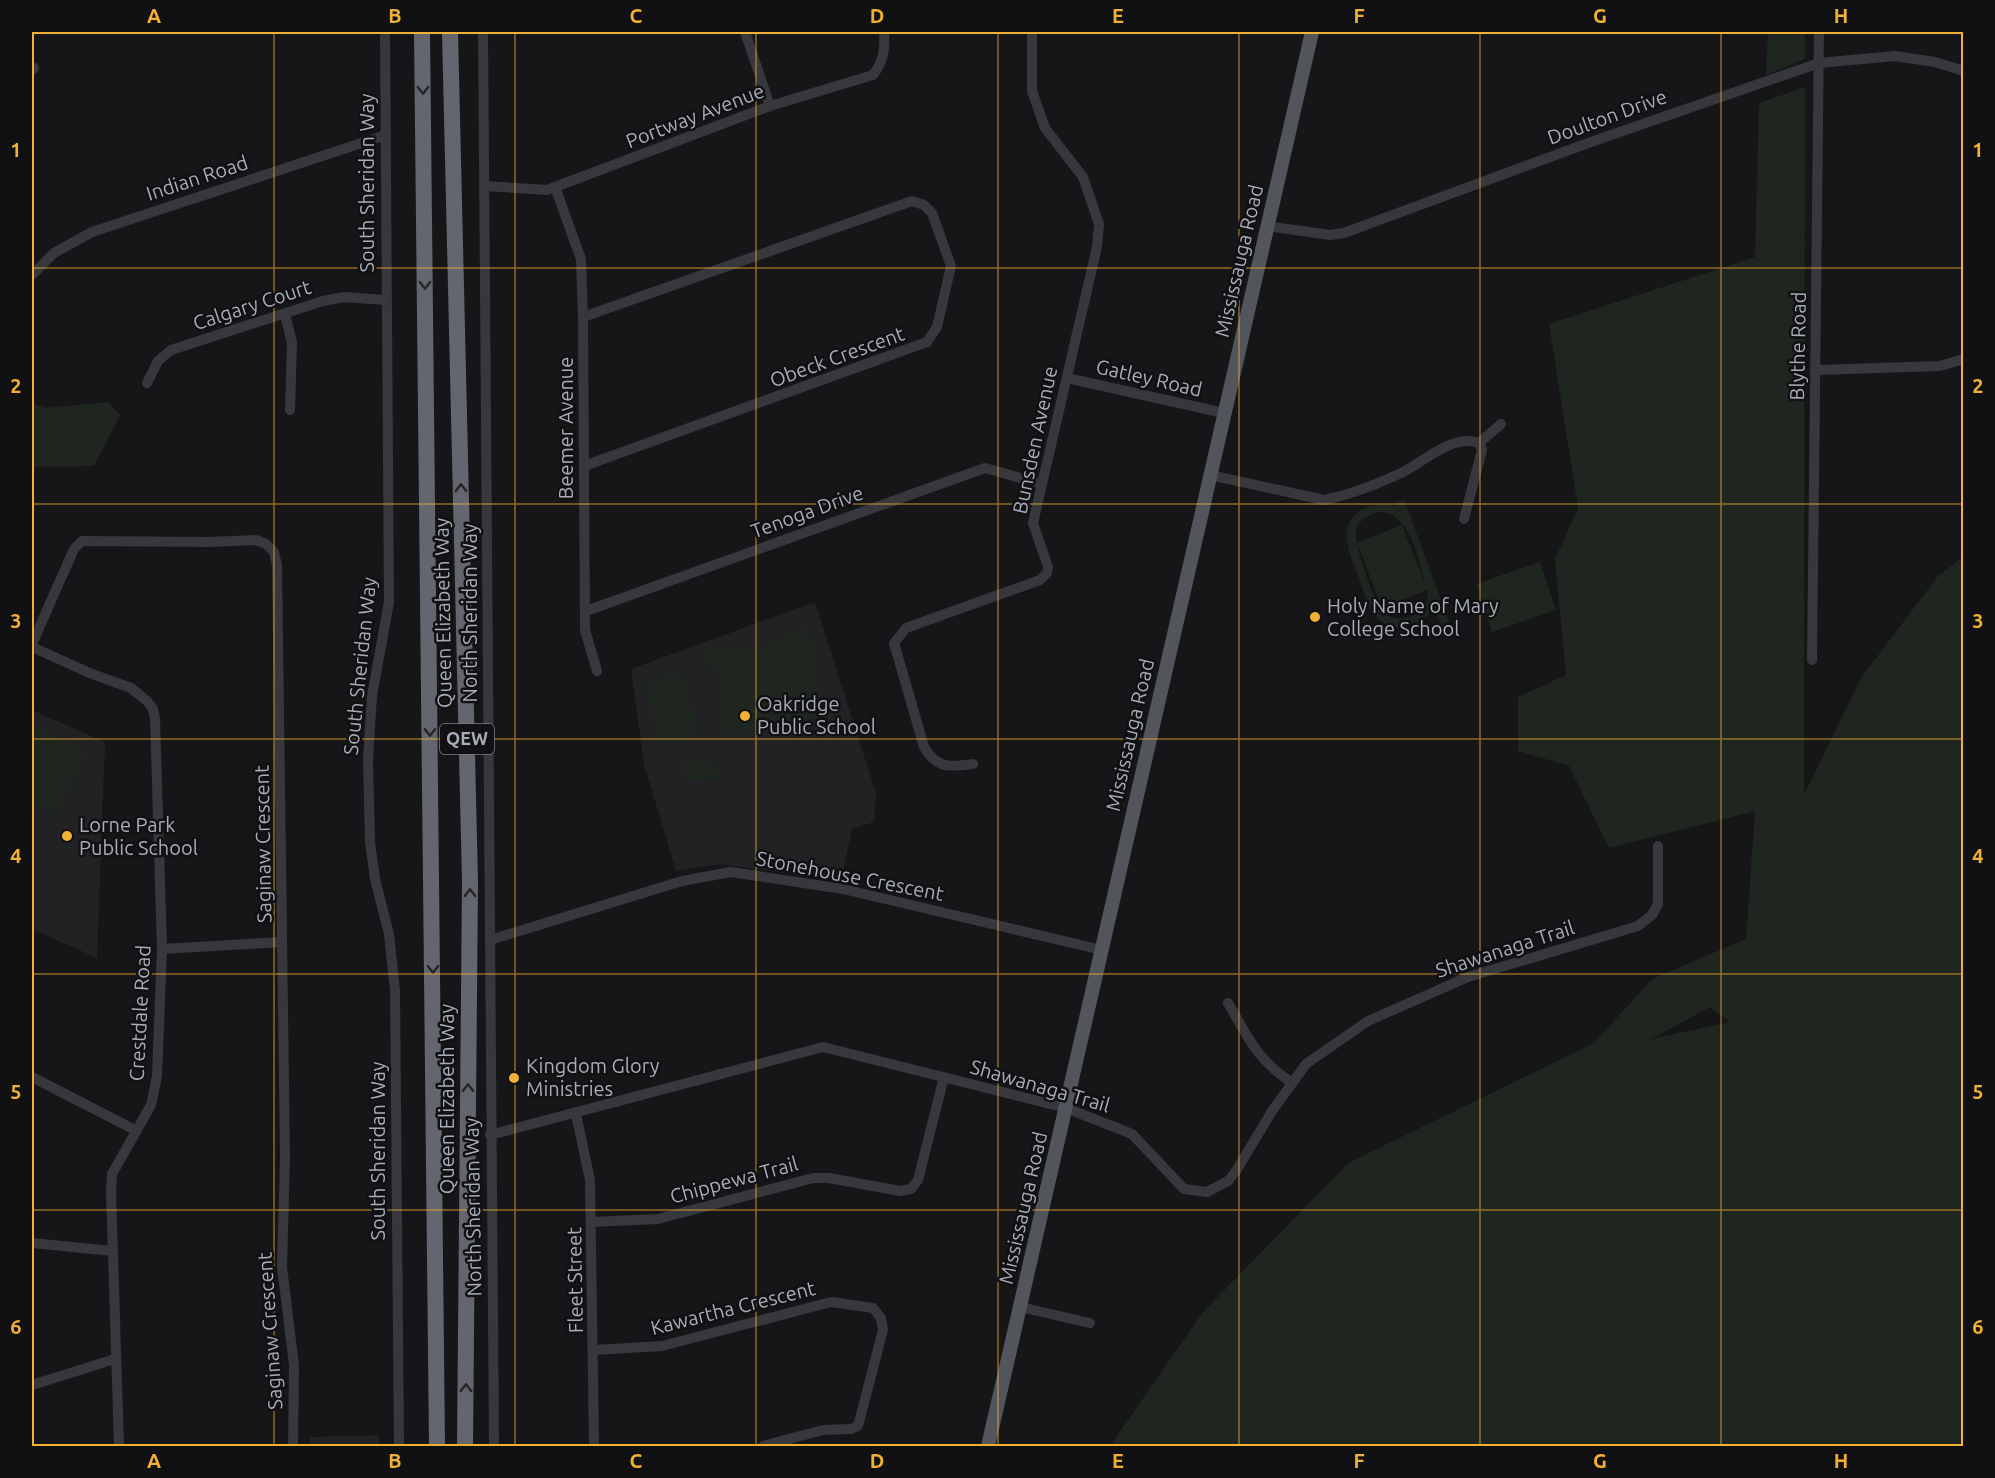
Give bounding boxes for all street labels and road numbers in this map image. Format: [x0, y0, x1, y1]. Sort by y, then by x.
street label: Portway Avenue [622, 79, 767, 152]
street label: Doulton Drive [1544, 84, 1670, 149]
street label: South Sheridan Way [355, 93, 378, 272]
street label: Indian Road [143, 150, 251, 205]
street label: Mississauga Road [1210, 182, 1267, 339]
street label: Calgary Court [190, 275, 314, 334]
street label: Blythe Road [1785, 292, 1810, 400]
street label: Obeck Crescent [766, 322, 907, 392]
street label: Gatley Road [1094, 354, 1204, 401]
street label: Beemer Avenue [554, 357, 577, 499]
street label: Bunsden Avenue [1008, 364, 1061, 516]
street label: Tenoga Drive [747, 481, 866, 543]
street label: Queen Elizabeth Way [429, 517, 456, 708]
street label: North Sheridan Way [458, 523, 481, 702]
street label: South Sheridan Way [339, 575, 380, 756]
street label: Mississauga Road [1101, 656, 1158, 813]
road number: QEW [440, 724, 494, 754]
street label: Saginaw Crescent [250, 765, 275, 923]
street label: Stonehouse Crescent [754, 846, 946, 905]
street label: Shawanaga Trail [1433, 915, 1577, 982]
street label: Crestdale Road [124, 944, 155, 1082]
street label: Queen Elizabeth Way [435, 1003, 458, 1194]
street label: Shawanaga Trail [968, 1055, 1113, 1116]
street label: South Sheridan Way [366, 1061, 389, 1240]
street label: North Sheridan Way [459, 1117, 486, 1297]
street label: Mississauga Road [994, 1129, 1051, 1286]
street label: Chippewa Trail [667, 1151, 800, 1208]
street label: Fleet Street [562, 1227, 587, 1333]
street label: Saginaw Crescent [253, 1251, 286, 1411]
street label: Kawartha Crescent [648, 1276, 818, 1339]

